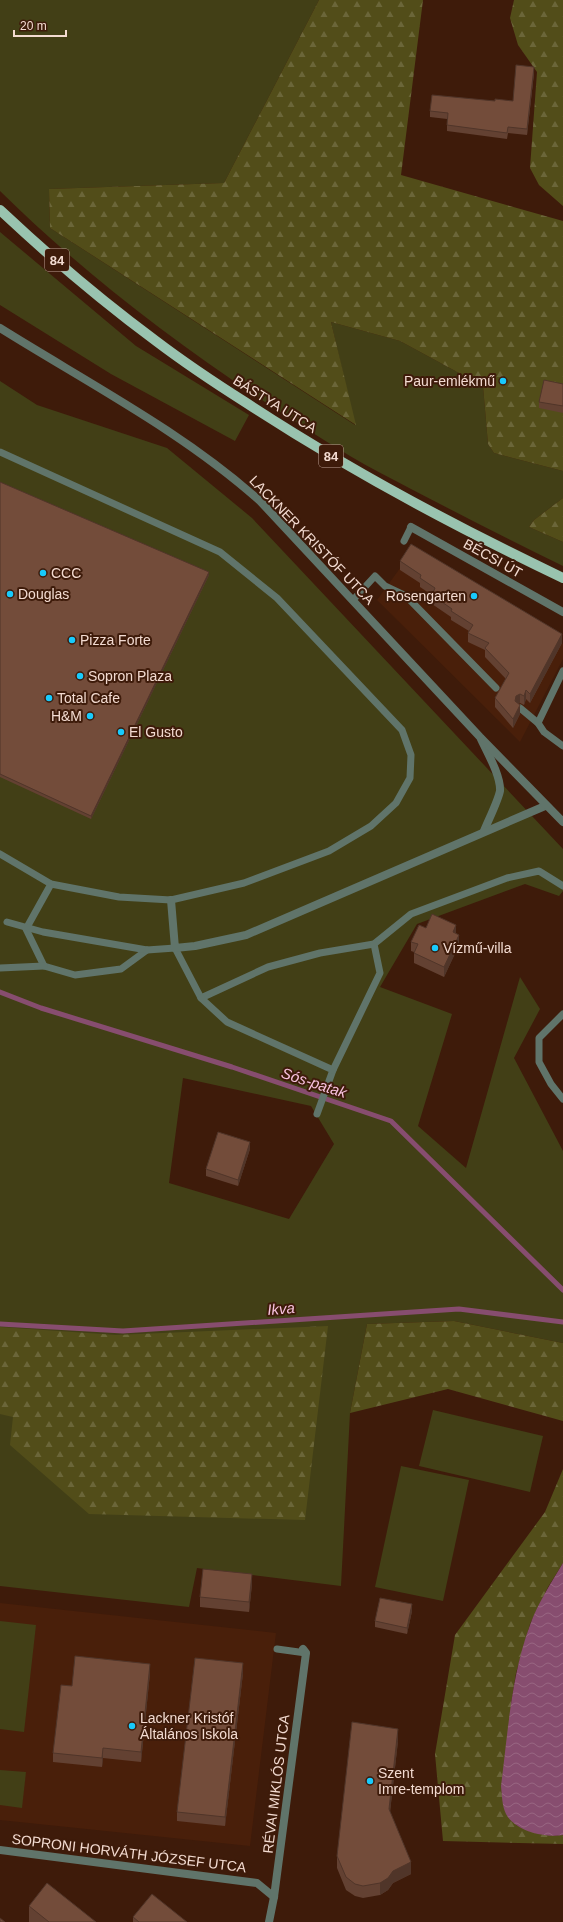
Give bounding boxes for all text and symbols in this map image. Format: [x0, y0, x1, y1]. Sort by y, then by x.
scale bar [14, 12, 66, 38]
text: 20 m [20, 19, 47, 33]
road number: 84 [45, 249, 69, 271]
street label: BÁSTYA UTCA [230, 372, 320, 436]
place label: Paur-emlékmű [404, 373, 495, 389]
marker: Paur-emlékmű [498, 376, 508, 386]
road number: 84 [319, 445, 343, 467]
street label: LACKNER KRISTÓF UTCA [246, 472, 378, 608]
street label: BÉCSI ÚT [461, 535, 526, 581]
place label: CCC [51, 565, 81, 581]
marker: CCC [38, 568, 48, 578]
place label: Douglas [18, 586, 69, 602]
place label: Rosengarten [386, 588, 466, 604]
marker: Douglas [5, 589, 15, 599]
marker: Rosengarten [469, 591, 479, 601]
place label: Pizza Forte [80, 632, 151, 648]
marker: Pizza Forte [67, 635, 77, 645]
place label: Sopron Plaza [88, 668, 172, 684]
marker: Sopron Plaza [75, 671, 85, 681]
place label: Total Cafe [57, 690, 120, 706]
marker: Total Cafe [44, 693, 54, 703]
place label: H&M [51, 708, 82, 724]
marker: H&M [85, 711, 95, 721]
place label: El Gusto [129, 724, 183, 740]
marker: El Gusto [116, 727, 126, 737]
place label: Vízmű-villa [443, 940, 512, 956]
marker: Vízmű-villa [430, 943, 440, 953]
water label: Sós-patak [279, 1064, 350, 1102]
water label: Ikva [267, 1299, 295, 1318]
place label: Lackner Kristóf Általános Iskola [140, 1710, 238, 1742]
street label: RÉVAI MIKLÓS UTCA [260, 1713, 293, 1854]
marker: Lackner Kristóf Általános Iskola [127, 1721, 137, 1731]
place label: Szent Imre-templom [378, 1765, 464, 1797]
marker: Szent Imre-templom [365, 1776, 375, 1786]
street label: SOPRONI HORVÁTH JÓZSEF UTCA [11, 1831, 248, 1875]

